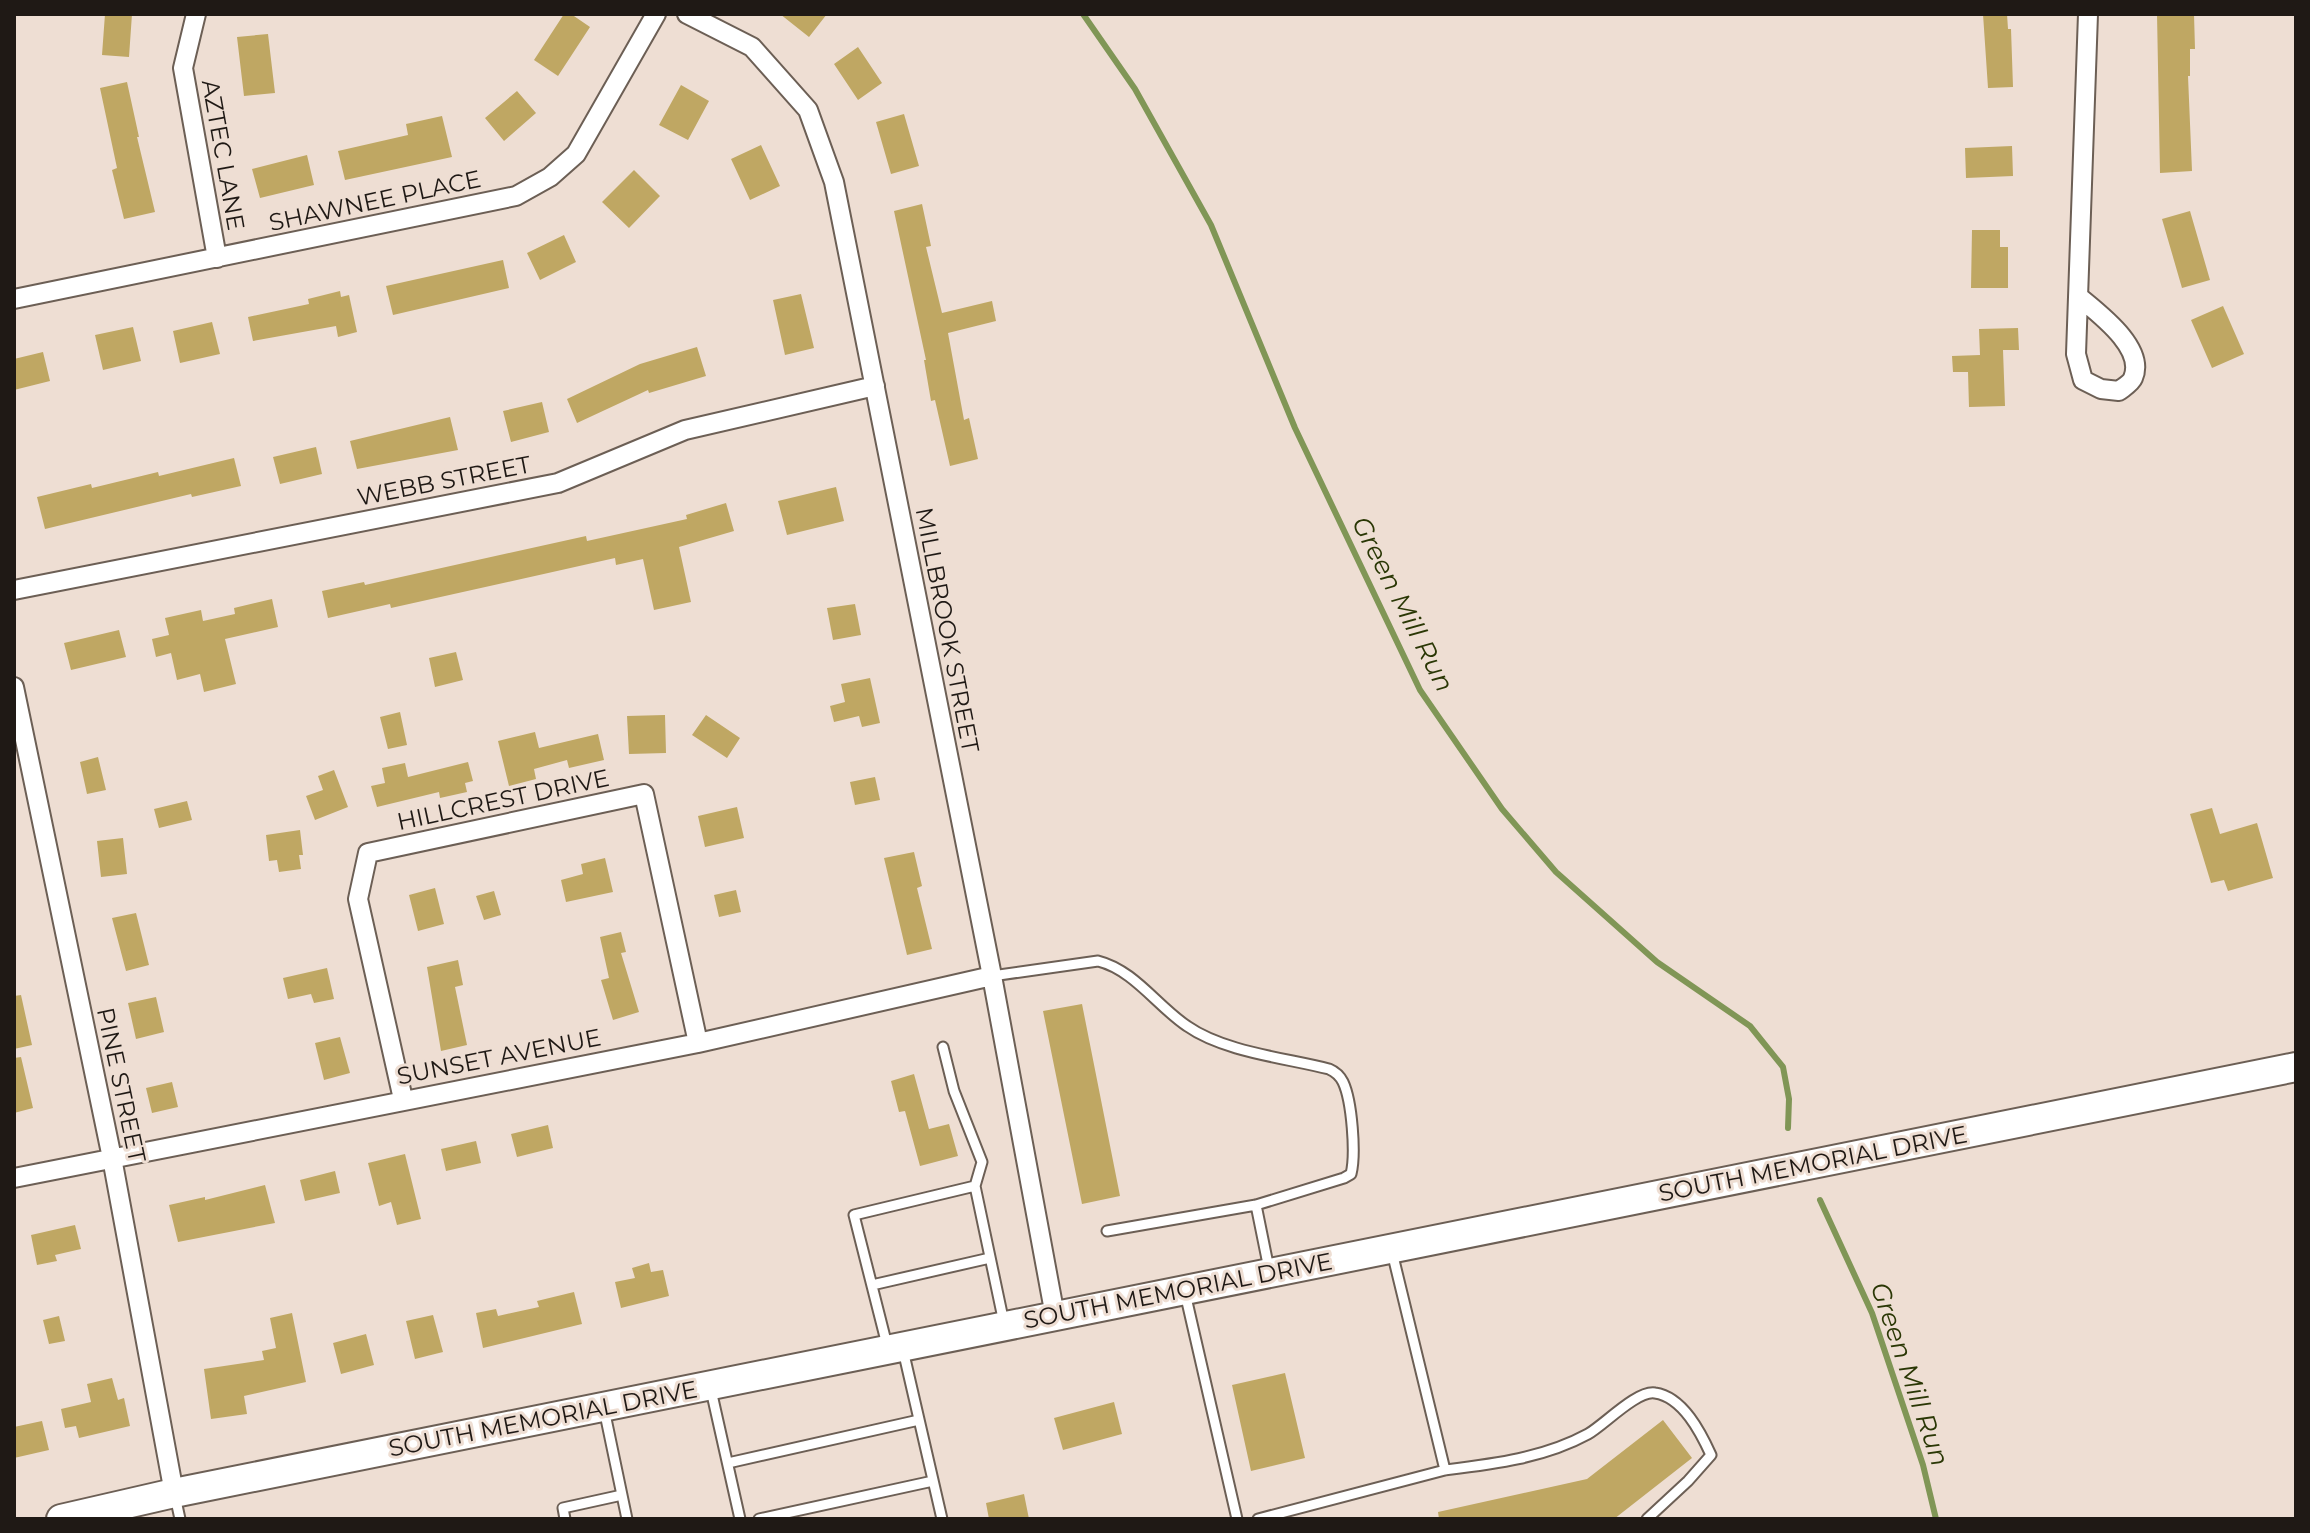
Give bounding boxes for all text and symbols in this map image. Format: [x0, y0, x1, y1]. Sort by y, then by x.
street label: AZTEC LANE [196, 77, 251, 233]
street label: SHAWNEE PLACE [266, 164, 484, 237]
street label: WEBB STREET [355, 449, 533, 512]
street label: MILLBROOK STREET [909, 505, 986, 755]
water label: Green Mill Run [1345, 511, 1461, 697]
street label: HILLCREST DRIVE [394, 763, 612, 836]
street label: PINE STREET [91, 1005, 152, 1165]
street label: SUNSET AVENUE [394, 1022, 604, 1091]
street label: SOUTH MEMORIAL DRIVE [1656, 1119, 1970, 1208]
street label: SOUTH MEMORIAL DRIVE [1021, 1246, 1335, 1335]
water label: Green Mill Run [1864, 1278, 1956, 1470]
street label: SOUTH MEMORIAL DRIVE [386, 1374, 700, 1463]

